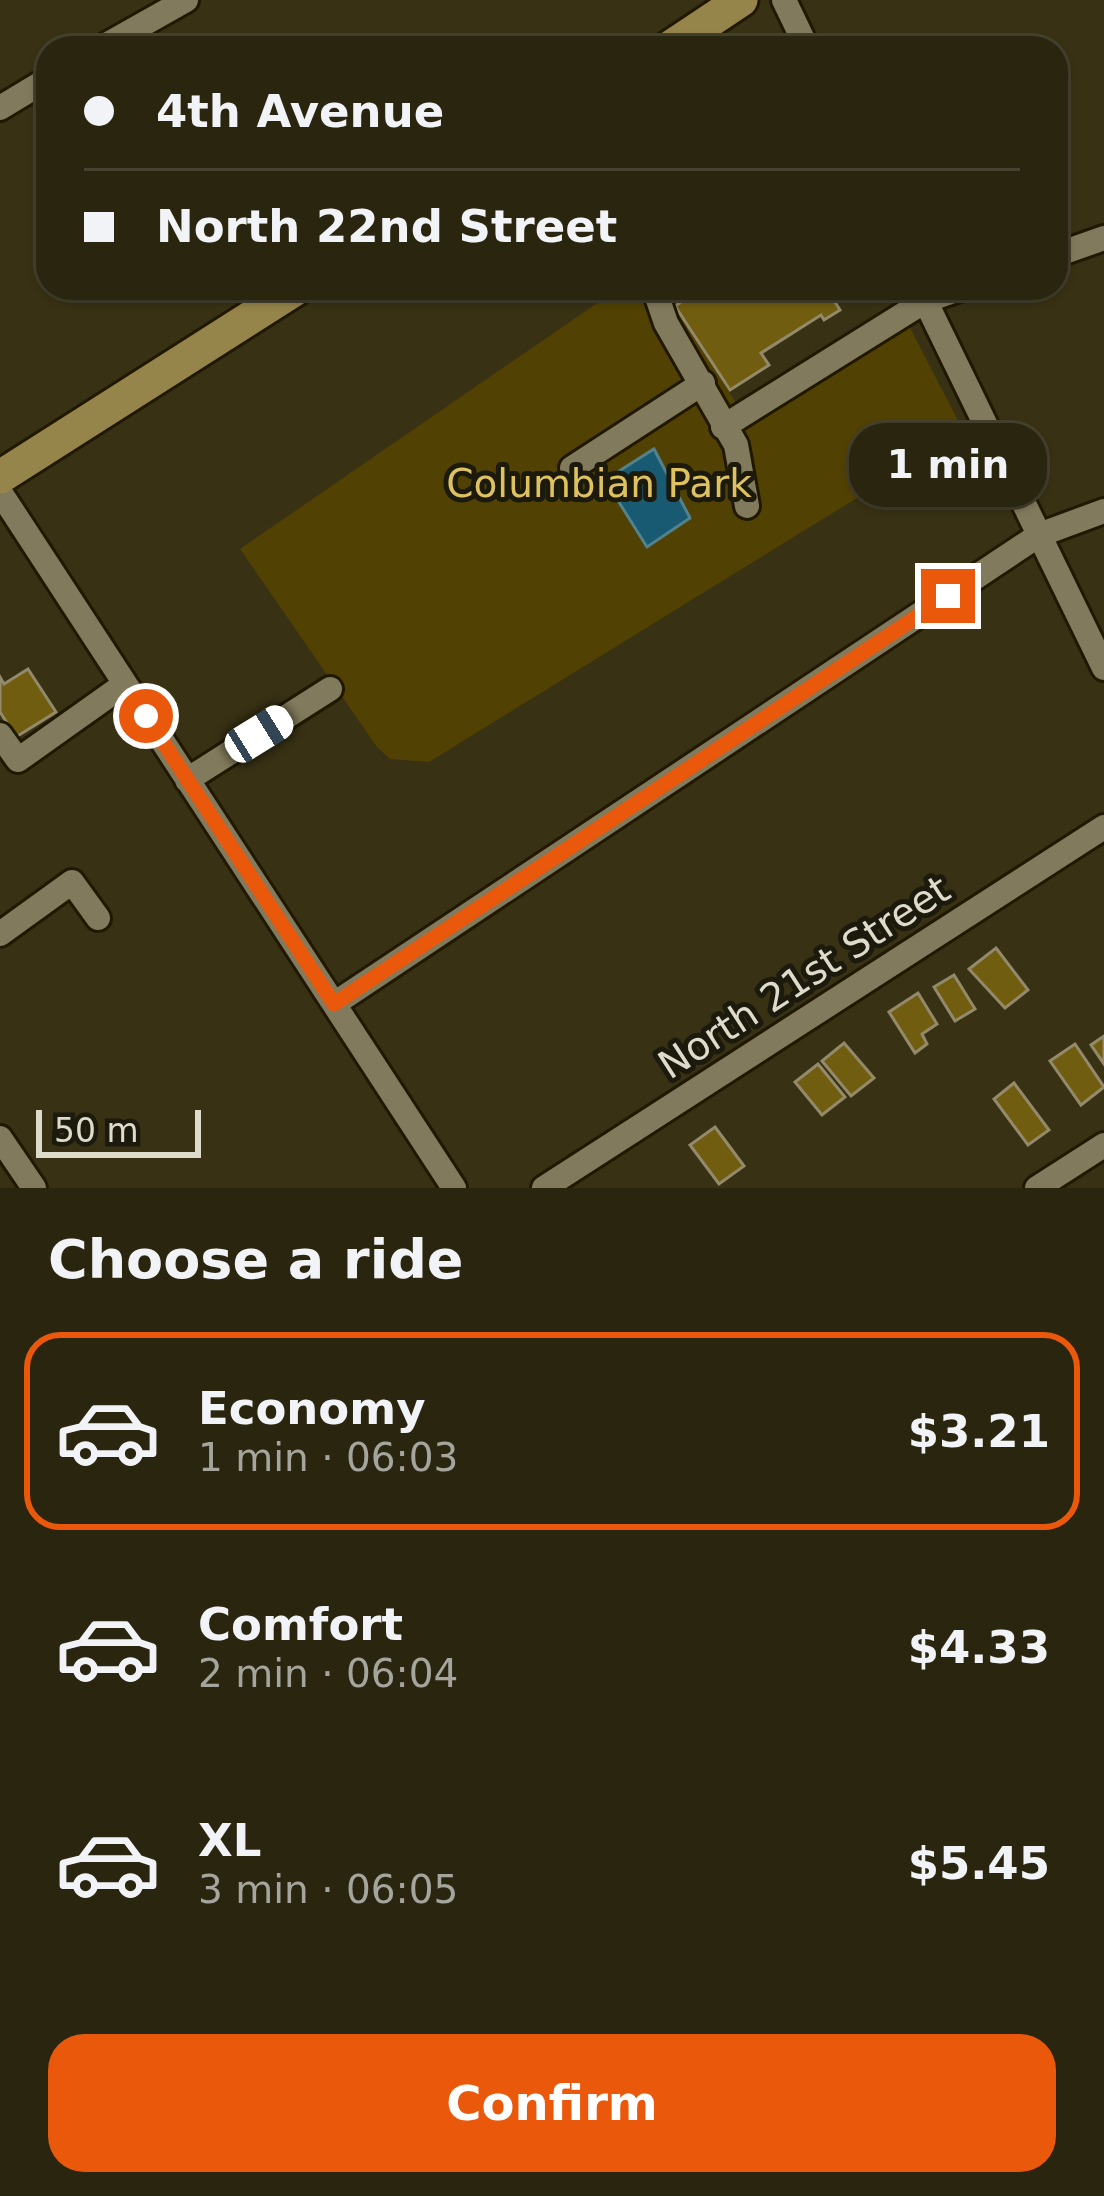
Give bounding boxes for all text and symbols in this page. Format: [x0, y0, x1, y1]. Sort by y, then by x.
text: 4th Avenue [156, 85, 444, 138]
text: North 22nd Street [156, 200, 617, 253]
callout: 1 min [849, 422, 1047, 506]
text: 1 min [887, 442, 1009, 487]
park label: Columbian Park [446, 461, 752, 506]
route end [921, 569, 975, 623]
route start [119, 689, 173, 743]
car [219, 700, 299, 768]
street label: North 21st Street [650, 866, 958, 1088]
scale bar [36, 1104, 201, 1157]
text: 50 m [54, 1111, 139, 1150]
text: Choose a ride [48, 1228, 464, 1291]
icon: car [54, 1377, 162, 1485]
text: Economy [198, 1382, 426, 1435]
text: $3.21 [908, 1405, 1050, 1458]
text: 1 min · 06:03 [198, 1435, 458, 1480]
icon: car [54, 1593, 162, 1701]
text: Comfort [198, 1598, 403, 1651]
text: $4.33 [908, 1621, 1050, 1674]
text: 2 min · 06:04 [198, 1651, 458, 1696]
icon: car [54, 1809, 162, 1917]
text: XL [198, 1814, 261, 1867]
text: $5.45 [908, 1837, 1050, 1890]
text: 3 min · 06:05 [198, 1867, 458, 1912]
button: Confirm [48, 2034, 1056, 2172]

